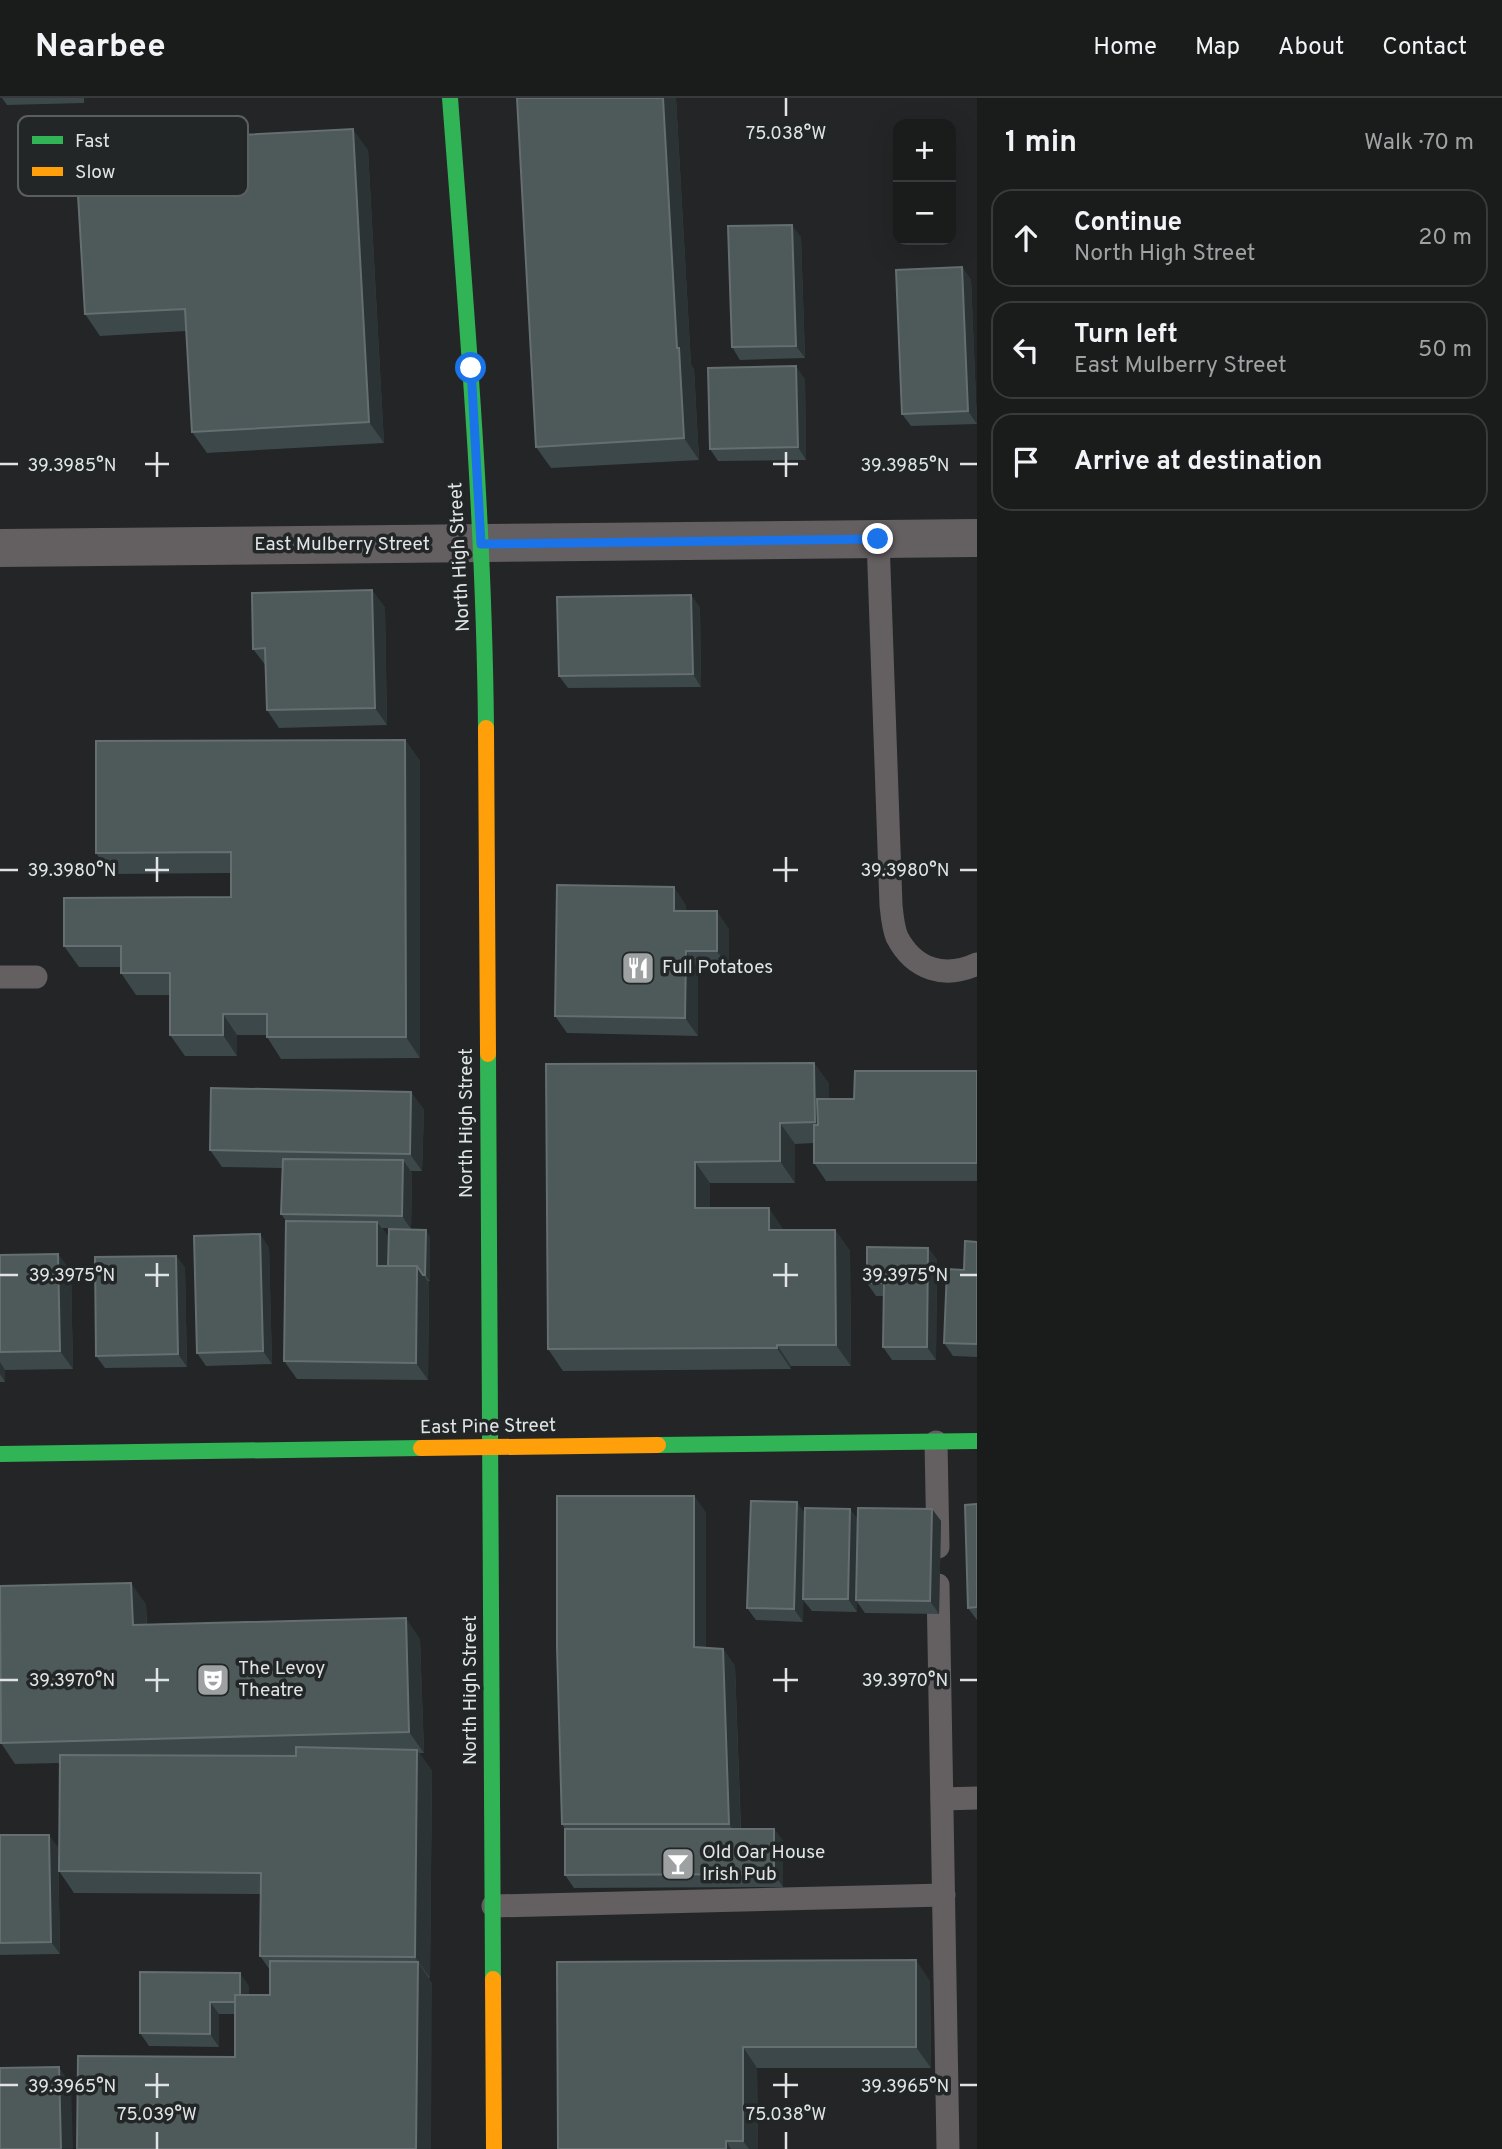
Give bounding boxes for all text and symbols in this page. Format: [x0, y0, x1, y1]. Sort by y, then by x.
text: Nearbee [35, 27, 166, 69]
text: Home [1093, 33, 1157, 63]
text: Map [1195, 33, 1240, 63]
text: About [1278, 33, 1344, 63]
text: Contact [1382, 33, 1467, 63]
legend [18, 116, 248, 196]
map controls [893, 119, 956, 245]
button: + [893, 119, 956, 182]
text: 75.038°W [746, 123, 826, 146]
text: 1 min [1005, 125, 1077, 162]
text: Walk · 70 m [1364, 129, 1474, 158]
text: Fast [75, 130, 110, 154]
text: Slow [75, 161, 115, 185]
button: − [893, 182, 956, 245]
text: Continue [1074, 207, 1182, 240]
icon: ahead [1007, 219, 1045, 257]
text: 20 m [1418, 224, 1472, 253]
text: North High Street [1074, 240, 1256, 269]
text: Turn left [1074, 319, 1178, 352]
icon: left [1007, 331, 1045, 369]
text: 50 m [1418, 336, 1472, 365]
route start [455, 352, 486, 383]
text: East Mulberry Street [1074, 352, 1287, 381]
icon: arrive [1007, 443, 1045, 481]
text: Arrive at destination [1074, 446, 1322, 479]
text: 39.3985°N [28, 455, 116, 478]
text: 39.3985°N [861, 455, 949, 478]
street label: North High Street [444, 482, 476, 632]
route end [862, 523, 893, 554]
street label: East Mulberry Street [254, 533, 430, 557]
text: 39.3980°N [28, 860, 116, 883]
text: 39.3980°N [861, 860, 949, 883]
restaurant icon: Full Potatoes [619, 949, 657, 987]
place label: Full Potatoes [662, 956, 773, 980]
street label: North High Street [455, 1048, 479, 1198]
text: 39.3975°N [29, 1265, 115, 1288]
text: 39.3975°N [862, 1265, 948, 1288]
street label: East Pine Street [420, 1414, 556, 1440]
street label: North High Street [459, 1615, 483, 1765]
place label: The Levoy Theatre [238, 1657, 325, 1703]
theatre icon: The Levoy Theatre [194, 1661, 232, 1699]
text: 39.3970°N [29, 1670, 115, 1693]
text: 39.3970°N [862, 1670, 948, 1693]
place label: Old Oar House Irish Pub [702, 1841, 825, 1887]
bar icon: Old Oar House Irish Pub [659, 1845, 697, 1883]
text: 39.3965°N [28, 2076, 116, 2099]
text: 39.3965°N [861, 2076, 949, 2099]
text: 75.039°W [117, 2104, 197, 2127]
text: 75.038°W [746, 2104, 826, 2127]

